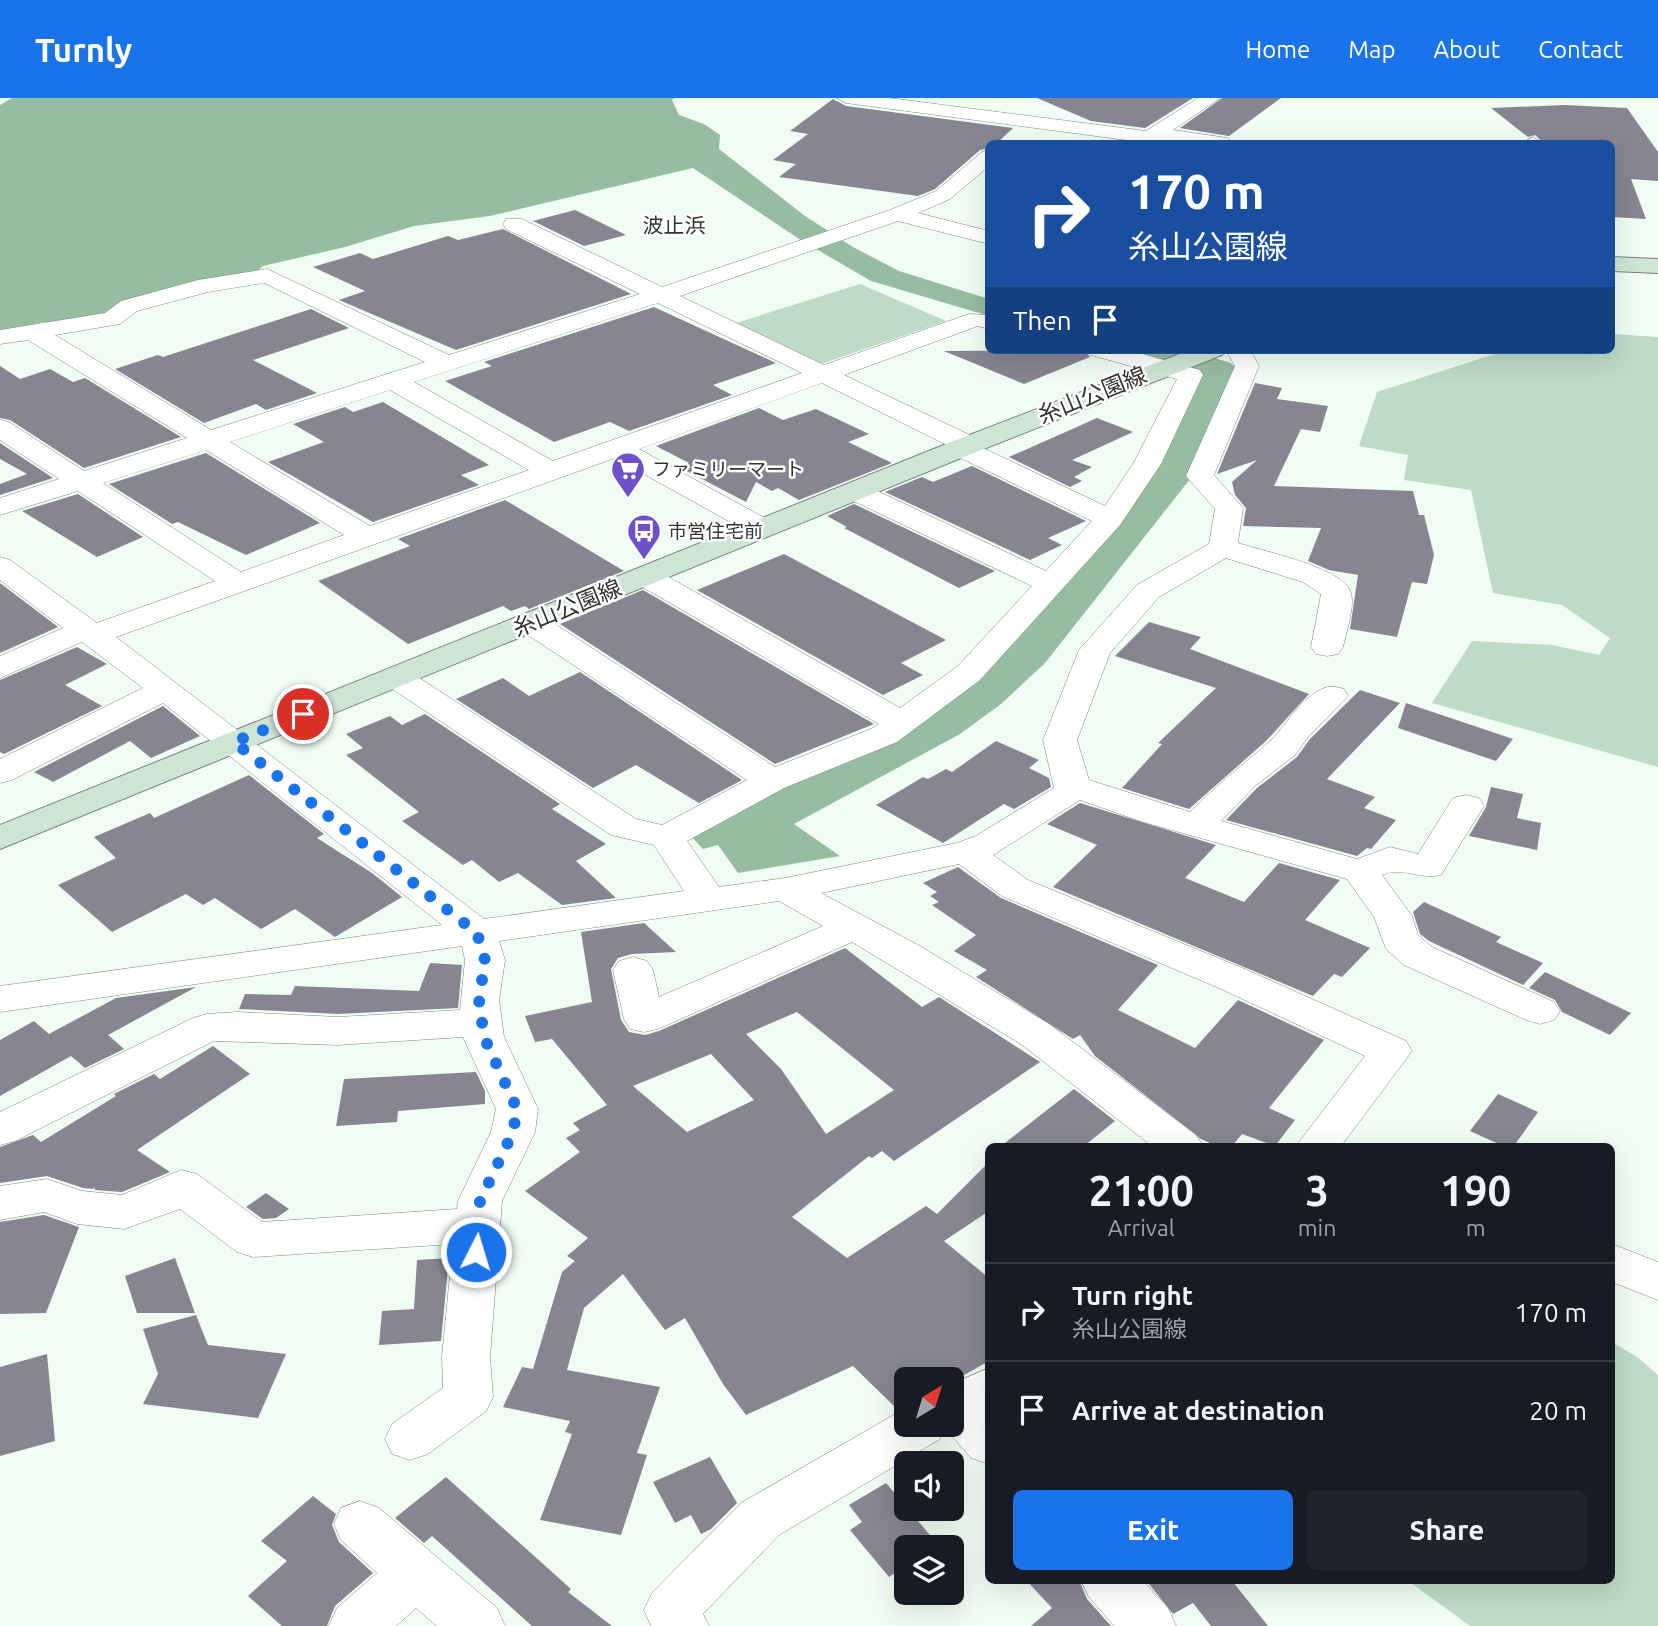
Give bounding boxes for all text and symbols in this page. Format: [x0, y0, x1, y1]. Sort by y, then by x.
text: Turnly [35, 31, 132, 68]
text: Home [1245, 36, 1310, 63]
text: Map [1348, 36, 1395, 63]
text: About [1433, 36, 1500, 63]
text: Contact [1538, 36, 1623, 63]
text: 170 m [1128, 163, 1265, 218]
icon: right [1013, 168, 1104, 259]
district label: 波止浜 [643, 213, 706, 237]
text: 糸山公園線 [1128, 228, 1288, 264]
icon: arrive [1086, 301, 1124, 339]
text: Then [1013, 306, 1072, 335]
street label: 糸山公園線 [1034, 361, 1150, 428]
supermarket icon: ファミリーマート [609, 450, 647, 499]
place label: ファミリーマート [652, 458, 804, 480]
bus stop icon: 市営住宅前 [625, 512, 663, 561]
place label: 市営住宅前 [668, 520, 763, 542]
street label: 糸山公園線 [509, 574, 625, 641]
pin [273, 684, 333, 744]
icon: arrive [284, 695, 322, 733]
text: 21:00 [1089, 1167, 1194, 1214]
text: 3 [1305, 1167, 1329, 1214]
text: 190 [1440, 1167, 1511, 1214]
position arrow [439, 1215, 513, 1289]
text: Arrival [1108, 1215, 1175, 1240]
text: min [1298, 1215, 1336, 1240]
text: m [1466, 1215, 1486, 1240]
text: Turn right [1072, 1281, 1193, 1310]
icon: right [1013, 1293, 1051, 1331]
text: 170 m [1515, 1298, 1587, 1327]
text: 糸山公園線 [1072, 1316, 1187, 1341]
north arrow [894, 1367, 964, 1437]
map controls [894, 1367, 964, 1605]
icon: arrive [1013, 1391, 1051, 1429]
text: Arrive at destination [1072, 1396, 1325, 1425]
text: 20 m [1529, 1396, 1587, 1425]
button: sound [894, 1451, 964, 1521]
button: Exit [1013, 1490, 1293, 1570]
button: Share [1307, 1490, 1587, 1570]
button: layers [894, 1535, 964, 1605]

